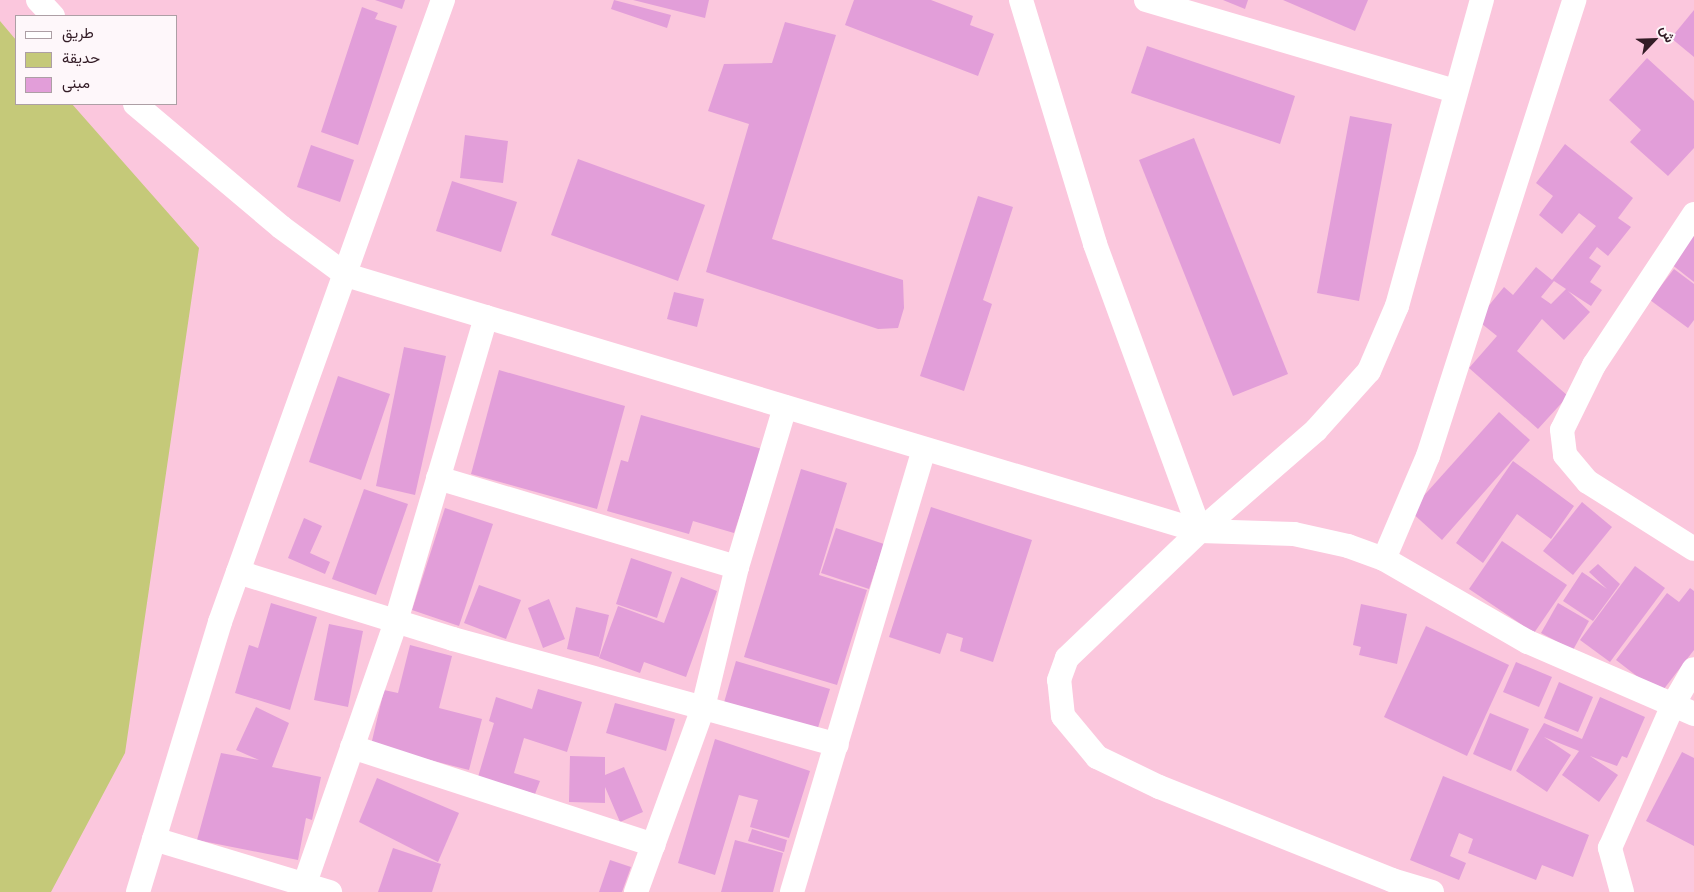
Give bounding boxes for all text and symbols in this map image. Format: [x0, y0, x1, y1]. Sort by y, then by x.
legend [15, 15, 178, 105]
north arrow [1629, 15, 1679, 65]
text: طريق [62, 23, 94, 41]
text: ش [1657, 23, 1679, 45]
text: حديقة [62, 48, 100, 66]
text: مبنى [62, 73, 90, 91]

